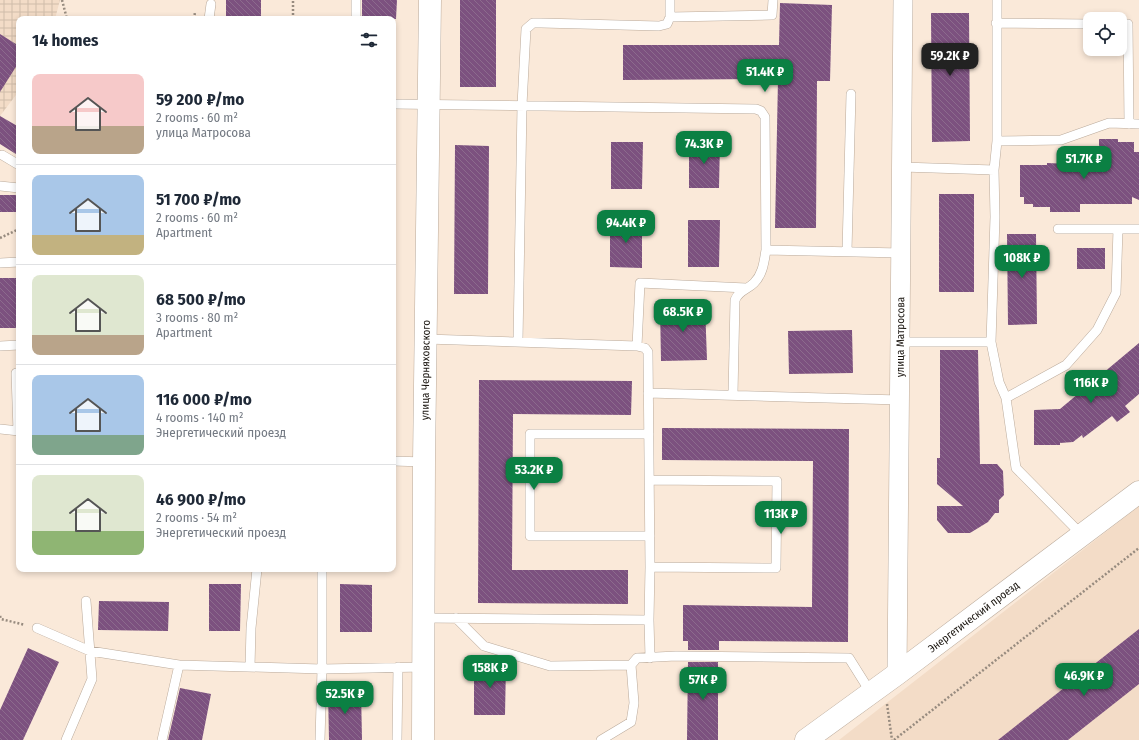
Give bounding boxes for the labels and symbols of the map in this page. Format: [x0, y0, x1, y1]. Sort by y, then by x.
pin: 59.2K ₽ [913, 43, 987, 77]
pin: 51.4K ₽ [728, 59, 802, 93]
pin: 74.3K ₽ [667, 131, 741, 165]
pin: 51.7K ₽ [1047, 146, 1121, 180]
pin: 94.4K ₽ [589, 210, 663, 244]
pin: 108K ₽ [989, 245, 1055, 279]
street label: улица Матросова [893, 297, 907, 377]
pin: 68.5K ₽ [646, 299, 720, 333]
street label: улица Черняховского [418, 320, 432, 420]
pin: 116K ₽ [1058, 370, 1124, 404]
pin: 53.2K ₽ [497, 457, 571, 491]
pin: 113K ₽ [748, 501, 814, 535]
street label: Энергетический проезд [925, 578, 1022, 655]
pin: 158K ₽ [457, 655, 523, 689]
pin: 46.9K ₽ [1047, 663, 1121, 697]
pin: 57K ₽ [675, 667, 731, 701]
pin: 52.5K ₽ [308, 681, 382, 715]

